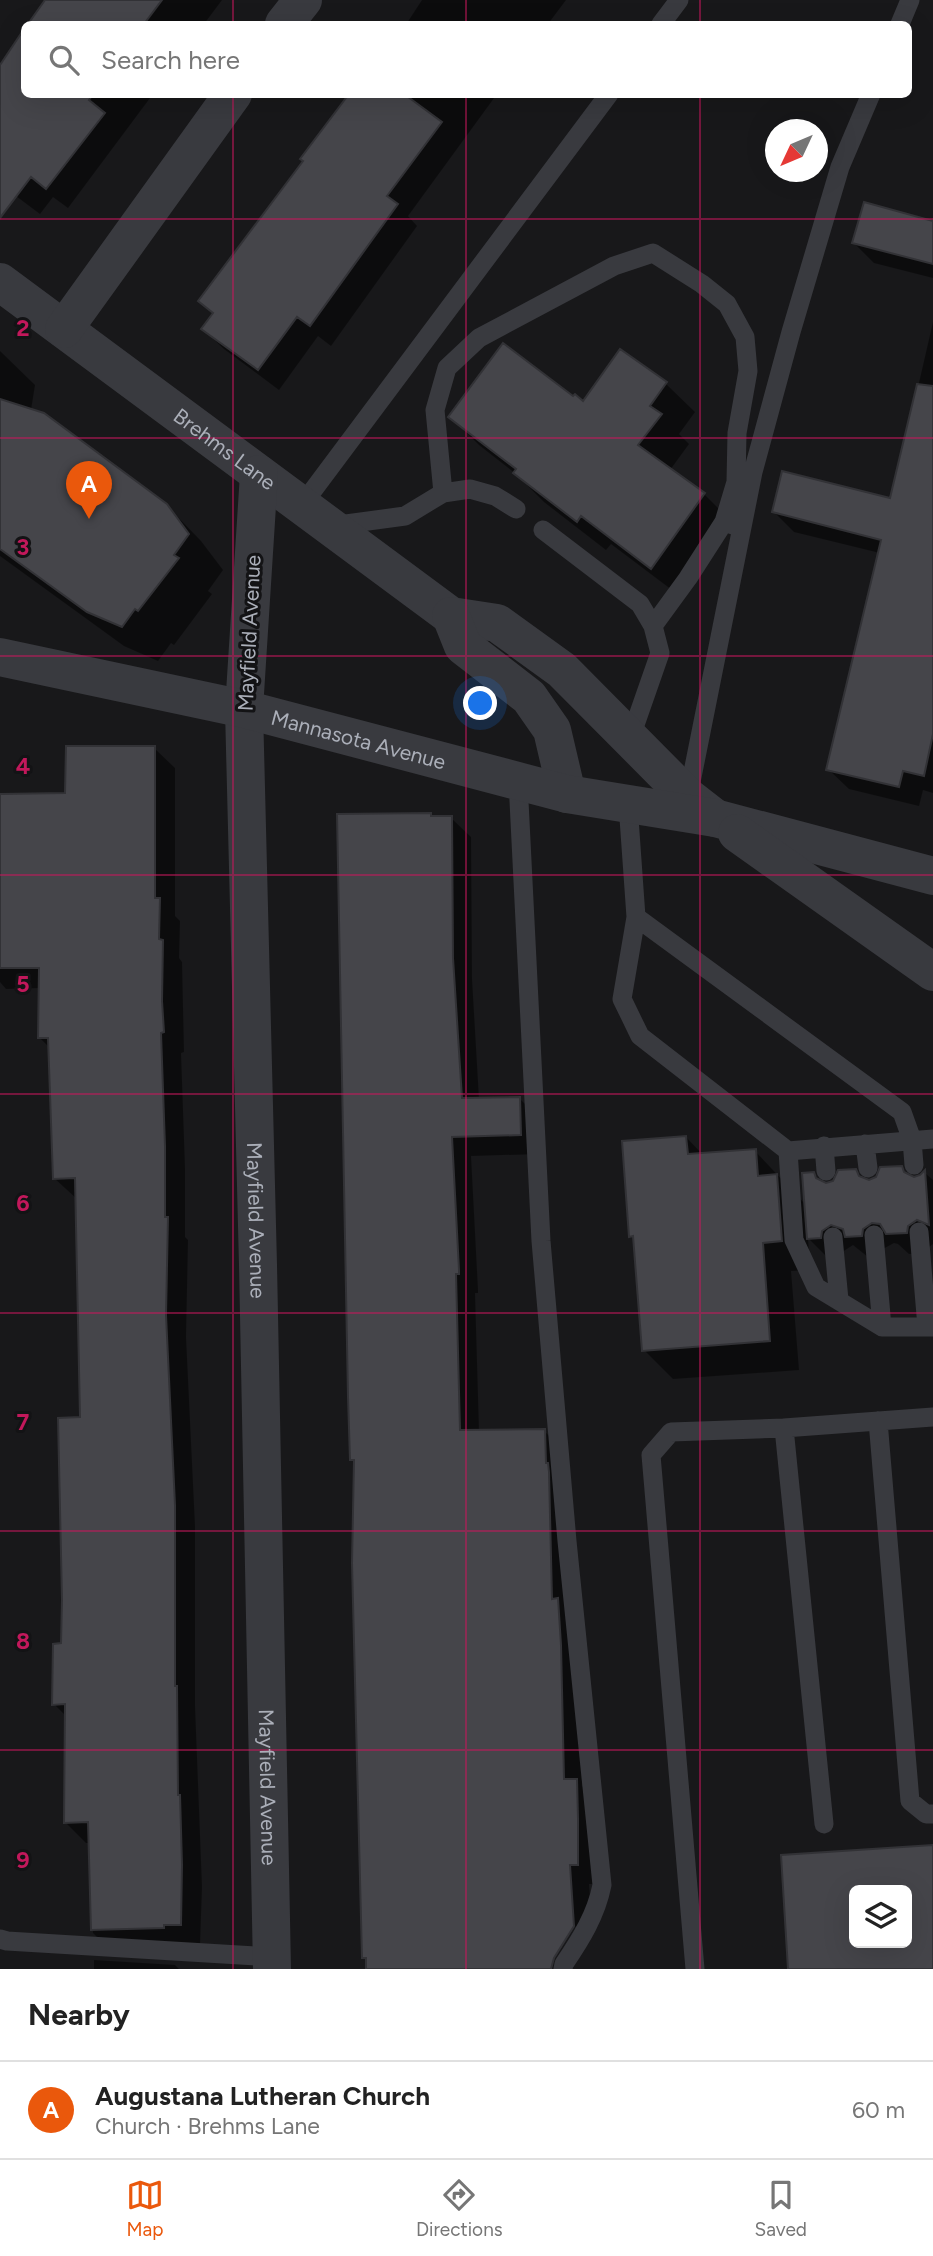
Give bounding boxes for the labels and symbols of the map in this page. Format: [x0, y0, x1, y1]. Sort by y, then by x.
north arrow [765, 119, 828, 182]
text: 2 [16, 314, 30, 342]
street label: Brehms Lane [169, 403, 281, 495]
pin: A [66, 461, 112, 519]
text: 3 [17, 533, 29, 561]
street label: Mayfield Avenue [232, 554, 266, 712]
your location [463, 686, 497, 720]
street label: Mannasota Avenue [269, 704, 449, 774]
text: 4 [16, 752, 30, 780]
text: 5 [16, 970, 30, 998]
street label: Mayfield Avenue [242, 1142, 271, 1299]
text: 6 [16, 1189, 30, 1217]
text: 7 [17, 1408, 30, 1436]
text: 8 [16, 1627, 30, 1655]
street label: Mayfield Avenue [254, 1709, 282, 1866]
text: 9 [16, 1846, 30, 1874]

